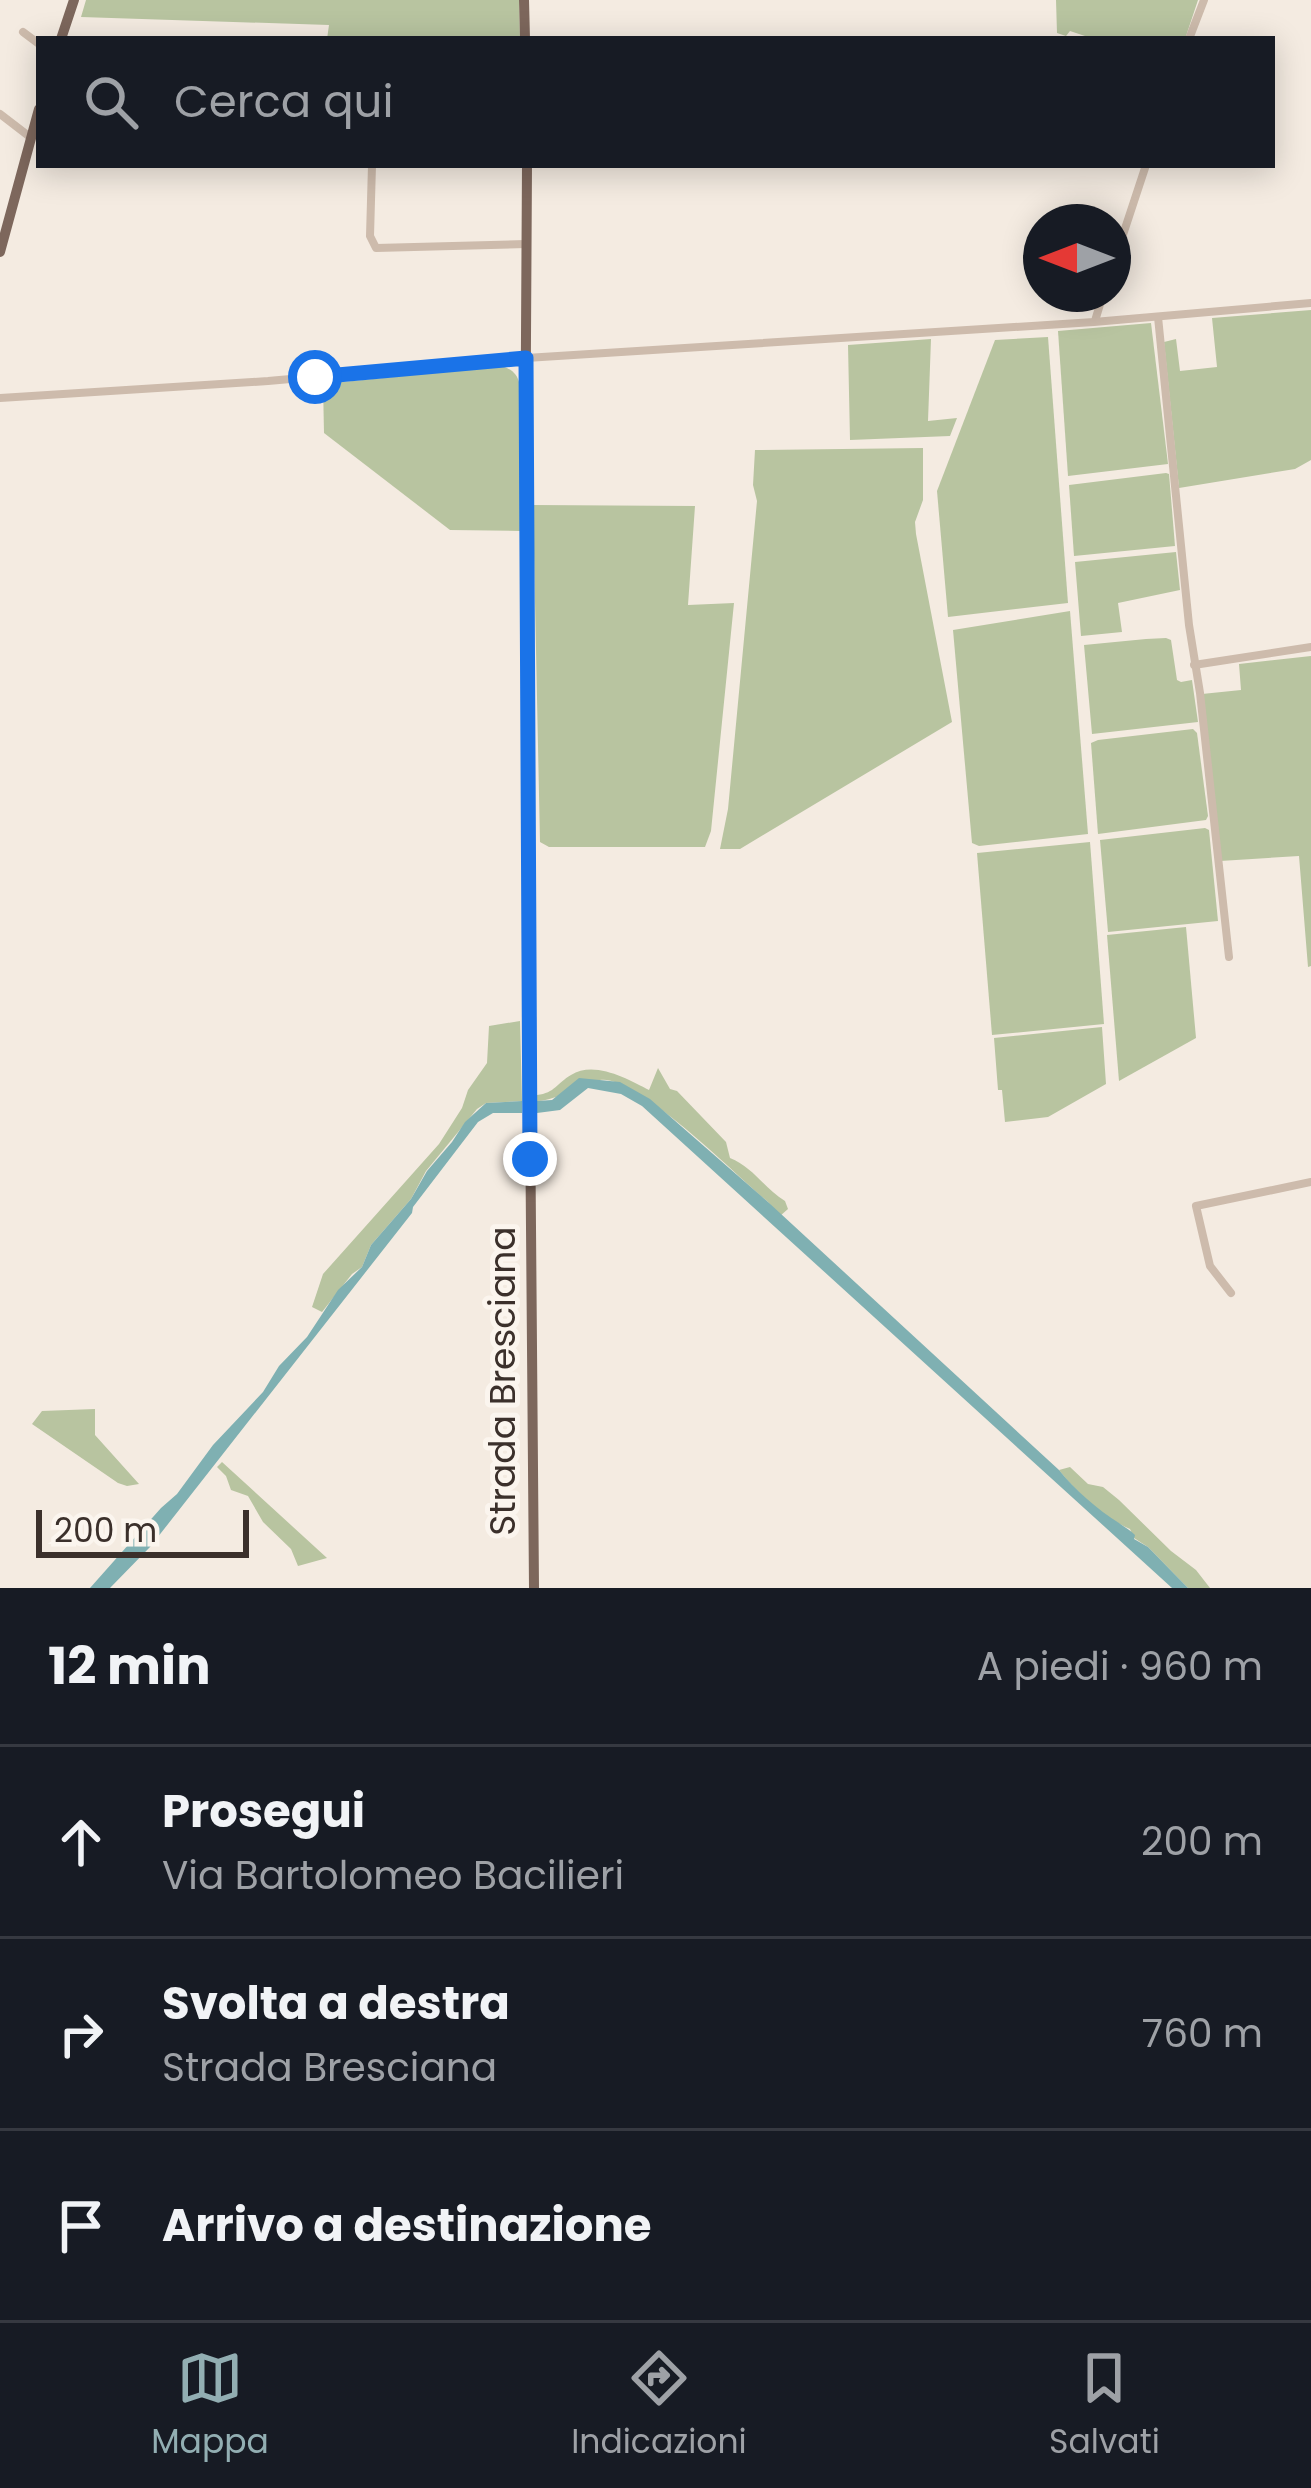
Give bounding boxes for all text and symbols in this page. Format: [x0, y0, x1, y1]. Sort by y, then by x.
search box [36, 36, 1275, 168]
icon: search [78, 69, 144, 135]
text: Cerca qui [174, 70, 393, 133]
north arrow [1023, 204, 1131, 312]
route start [288, 350, 342, 404]
route end [503, 1132, 557, 1186]
street label: Strada Bresciana [477, 1226, 528, 1536]
scale bar [36, 1504, 249, 1557]
text: 200 m [54, 1507, 157, 1554]
text: 12 min [48, 1630, 211, 1702]
text: A piedi · 960 m [977, 1639, 1263, 1694]
text: Prosegui [162, 1780, 365, 1843]
icon: ahead [48, 1809, 114, 1875]
text: 200 m [1141, 1814, 1263, 1869]
text: Via Bartolomeo Bacilieri [162, 1848, 624, 1903]
text: Svolta a destra [162, 1972, 510, 2035]
icon: right [48, 2001, 114, 2067]
text: 760 m [1142, 2006, 1263, 2061]
text: Strada Bresciana [162, 2040, 497, 2095]
icon: arrive [48, 2193, 114, 2259]
text: Arrivo a destinazione [162, 2194, 652, 2257]
tab: Mappa [151, 2345, 269, 2467]
tab: Indicazioni [571, 2345, 747, 2467]
tab: Salvati [1049, 2345, 1160, 2467]

